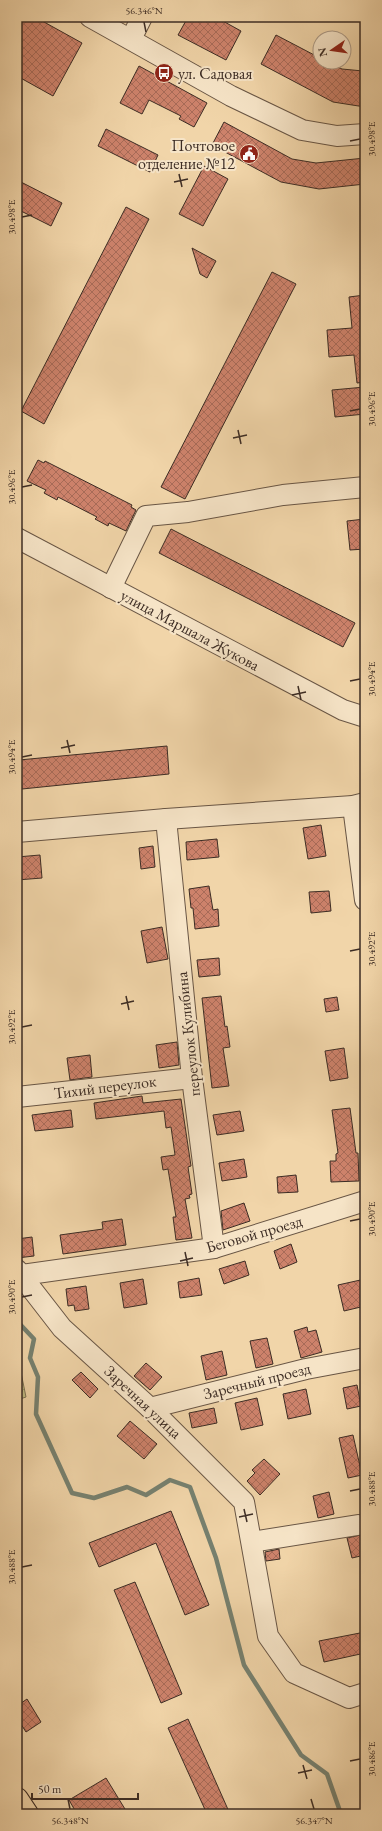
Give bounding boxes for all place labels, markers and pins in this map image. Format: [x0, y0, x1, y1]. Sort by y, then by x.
bus stop icon: ул. Садовая [153, 62, 175, 84]
place label: ул. Садовая [178, 63, 252, 84]
place label: Почтовое отделение №12 [138, 135, 235, 174]
public building icon: Почтовое отделение №12 [238, 143, 260, 165]

